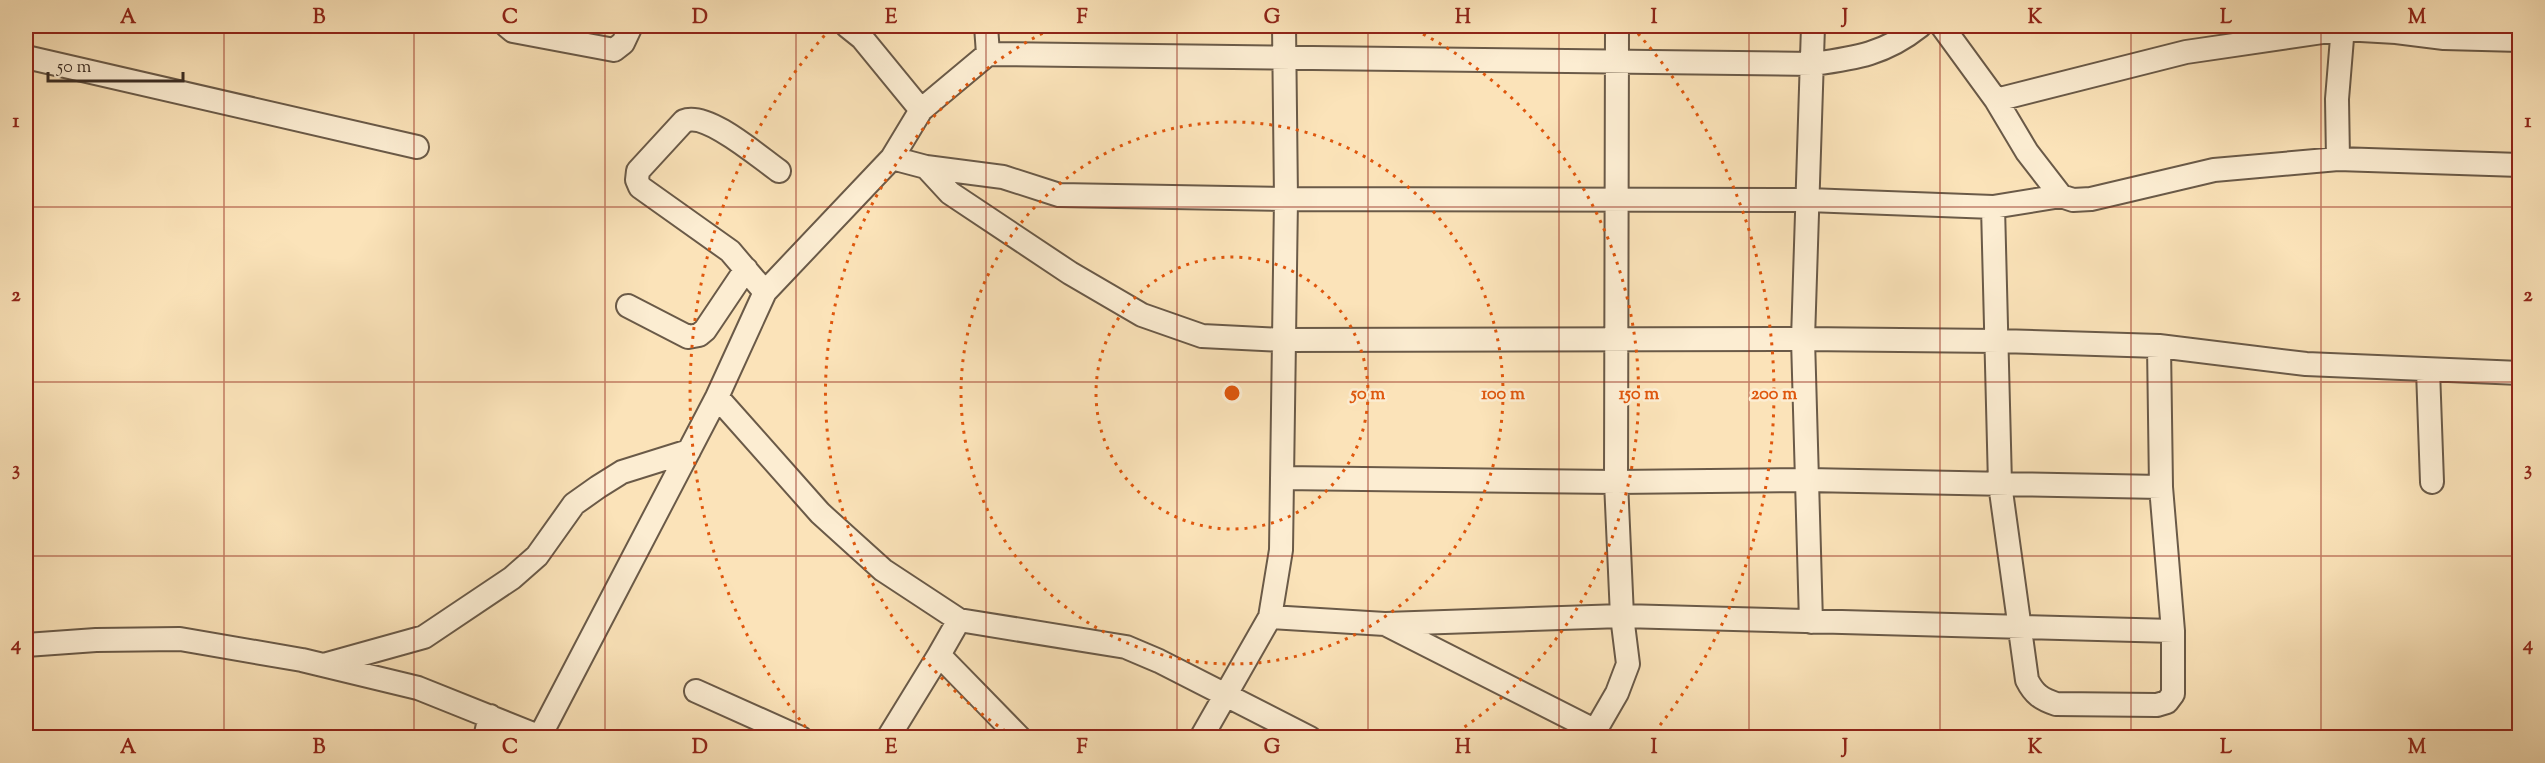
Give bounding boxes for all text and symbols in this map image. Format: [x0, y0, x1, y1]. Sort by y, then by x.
text: A [120, 4, 137, 33]
text: B [313, 4, 326, 33]
text: C [502, 4, 518, 33]
text: D [692, 4, 708, 33]
text: E [885, 4, 898, 33]
text: F [1076, 4, 1088, 33]
text: G [1264, 4, 1281, 33]
text: H [1455, 4, 1471, 33]
text: I [1651, 4, 1658, 33]
text: J [1840, 4, 1848, 33]
text: K [2028, 4, 2043, 33]
text: L [2220, 4, 2233, 33]
text: M [2408, 4, 2427, 33]
scale bar [48, 45, 183, 83]
text: 50 m [56, 55, 92, 81]
text: 1 [13, 108, 20, 137]
text: 1 [2525, 108, 2532, 137]
text: 2 [11, 282, 21, 311]
text: 2 [2523, 282, 2533, 311]
text: 50 m [1349, 382, 1385, 408]
text: 100 m [1481, 382, 1525, 408]
text: 150 m [1619, 382, 1659, 408]
text: 200 m [1751, 382, 1797, 408]
centre of rings [1222, 383, 1242, 403]
text: 3 [12, 456, 20, 485]
text: 3 [2524, 456, 2532, 485]
text: 4 [10, 631, 21, 660]
text: 4 [2522, 631, 2533, 660]
text: A [120, 734, 137, 763]
text: B [313, 734, 326, 763]
text: C [502, 734, 518, 763]
text: D [692, 734, 708, 763]
text: E [885, 734, 898, 763]
text: F [1076, 734, 1088, 763]
text: G [1264, 734, 1281, 763]
text: H [1455, 734, 1471, 763]
text: I [1651, 734, 1658, 763]
text: J [1840, 734, 1848, 763]
text: K [2028, 734, 2043, 763]
text: L [2220, 734, 2233, 763]
text: M [2408, 734, 2427, 763]

